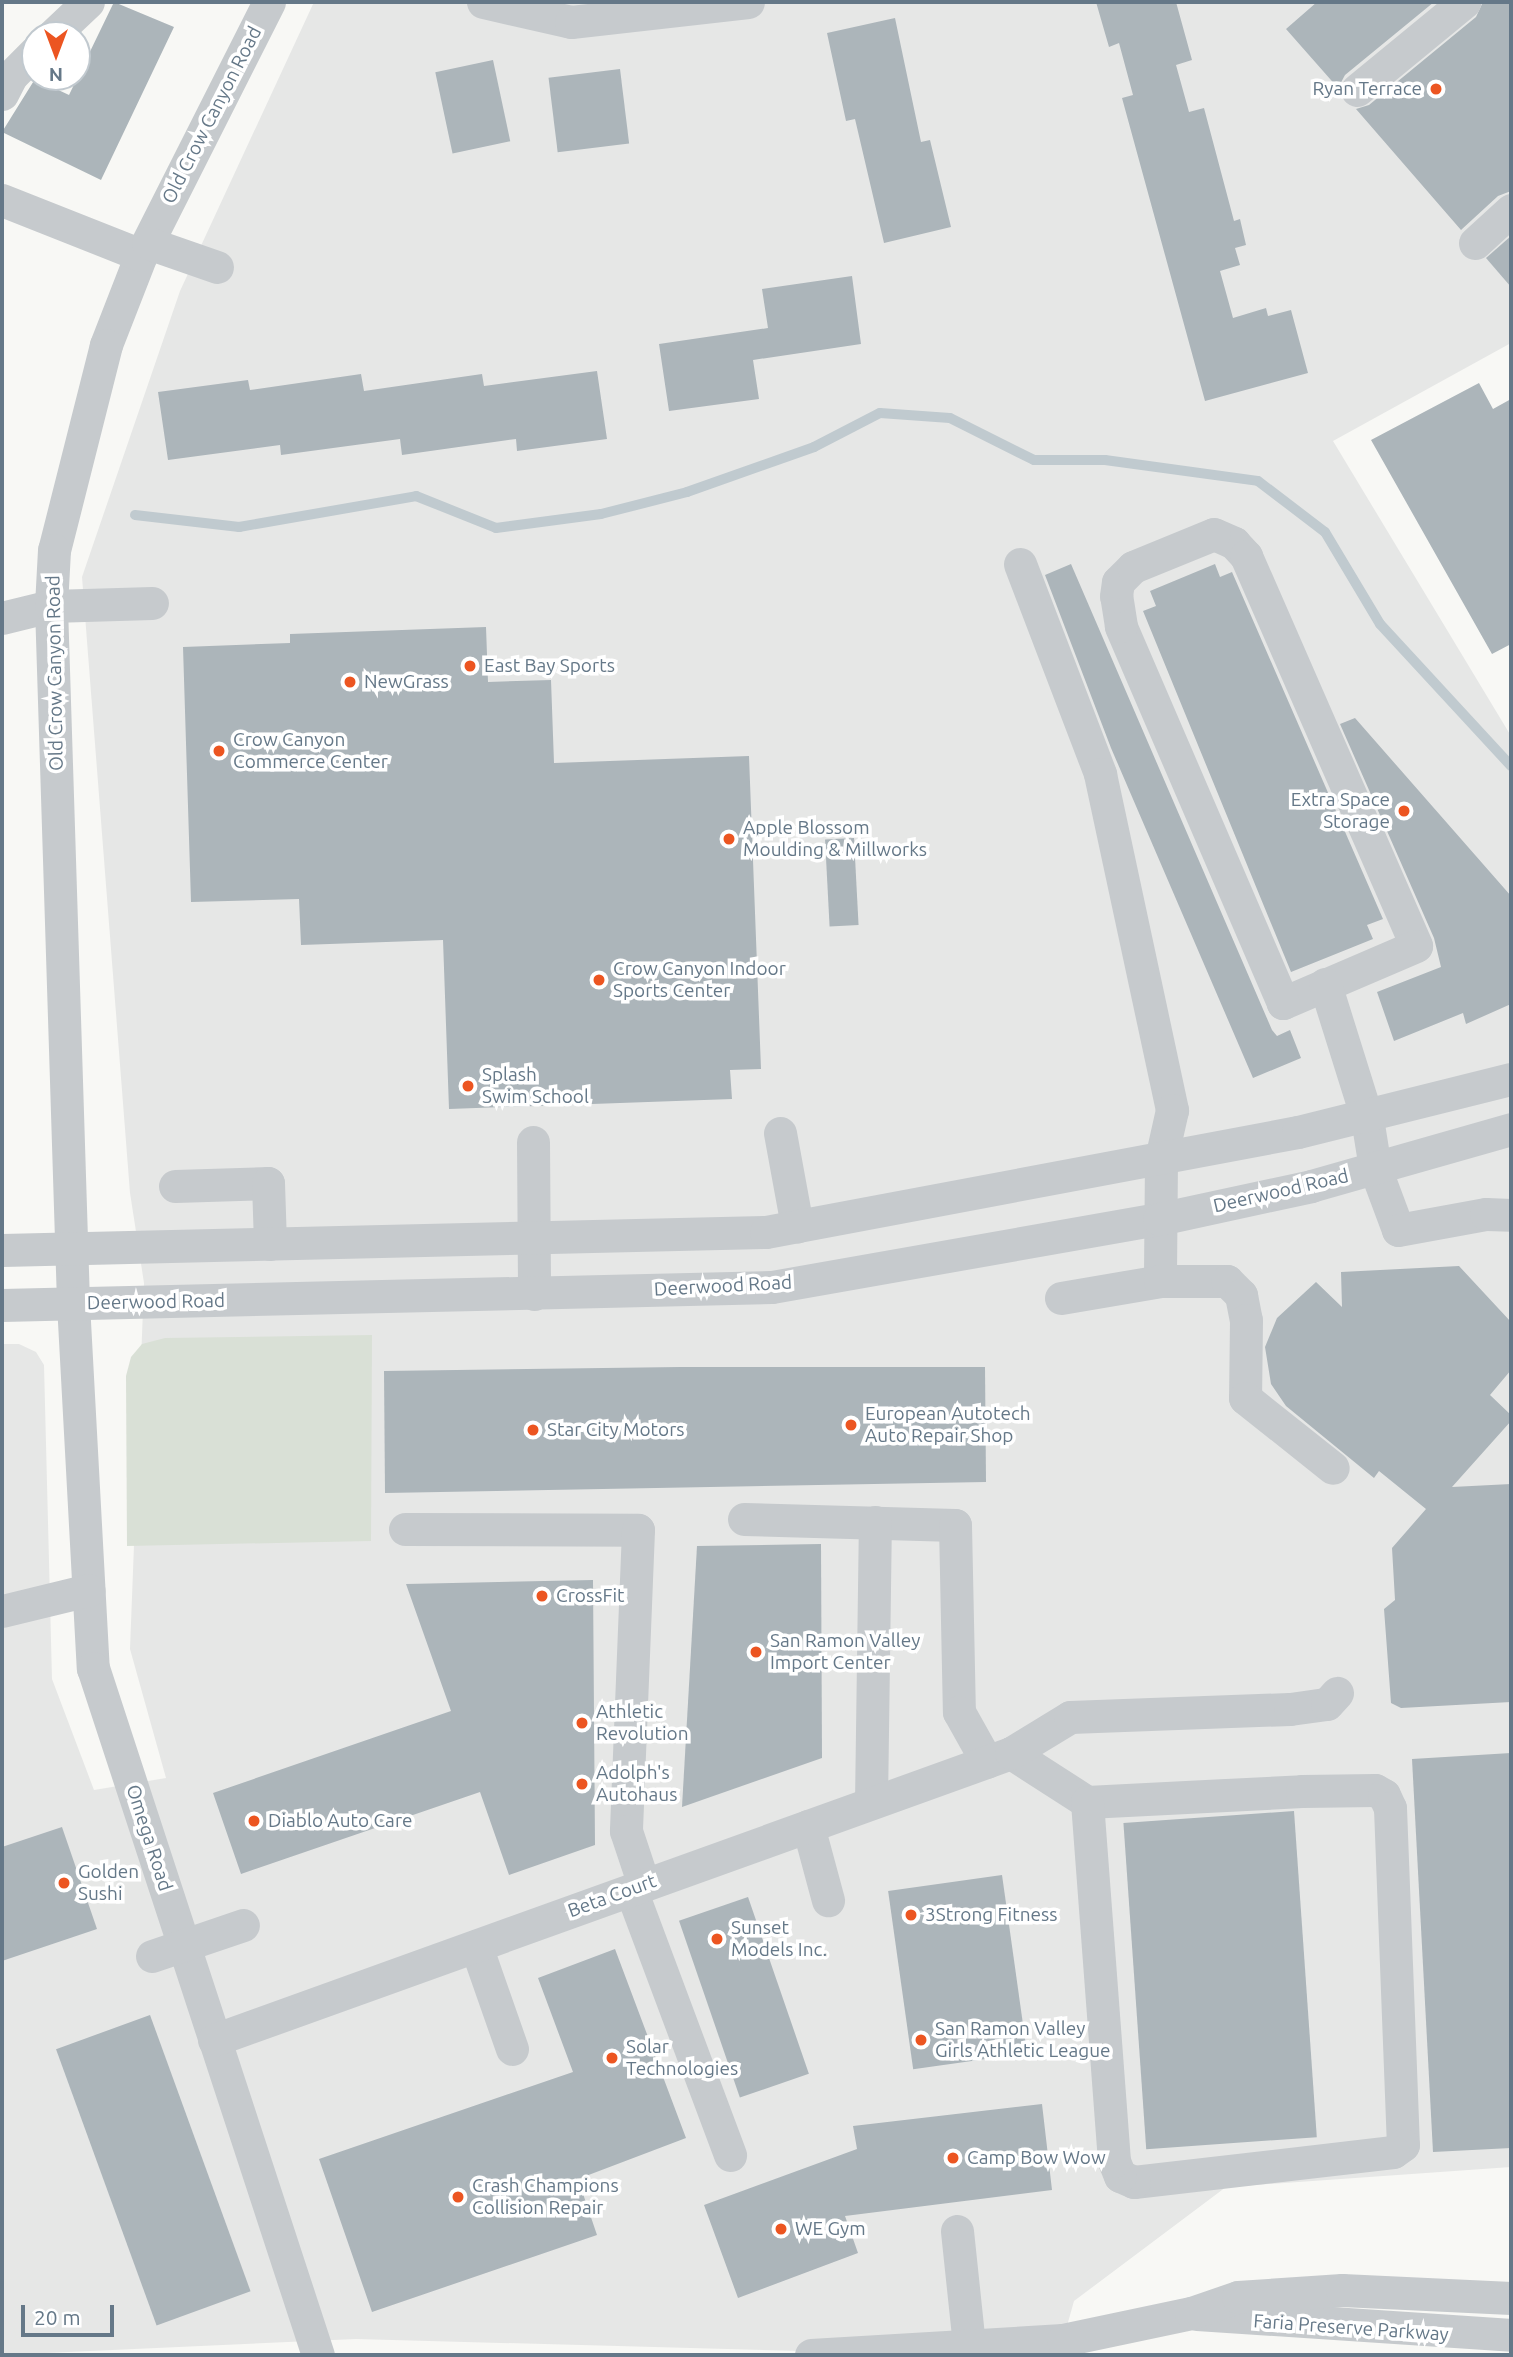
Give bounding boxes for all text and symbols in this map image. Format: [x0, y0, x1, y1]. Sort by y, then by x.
north arrow [21, 21, 91, 91]
street label: Old Crow Canyon Road [157, 23, 267, 207]
text: N [49, 64, 63, 86]
place label: Ryan Terrace [1312, 78, 1422, 100]
marker: Ryan Terrace [1428, 81, 1444, 97]
street label: Old Crow Canyon Road [42, 575, 68, 771]
place label: East Bay Sports [484, 655, 615, 677]
marker: East Bay Sports [462, 658, 478, 674]
place label: NewGrass [364, 671, 449, 693]
marker: NewGrass [342, 674, 358, 690]
place label: Crow Canyon Commerce Center [233, 729, 388, 773]
marker: Crow Canyon Commerce Center [211, 743, 227, 759]
place label: Extra Space Storage [1291, 789, 1390, 833]
marker: Extra Space Storage [1396, 803, 1412, 819]
place label: Apple Blossom Moulding & Millworks [743, 817, 927, 861]
marker: Apple Blossom Moulding & Millworks [721, 831, 737, 847]
place label: Crow Canyon Indoor Sports Center [613, 958, 786, 1002]
marker: Crow Canyon Indoor Sports Center [591, 972, 607, 988]
place label: Splash Swim School [482, 1064, 589, 1108]
marker: Splash Swim School [460, 1078, 476, 1094]
street label: Deerwood Road [1211, 1164, 1351, 1218]
street label: Deerwood Road [653, 1271, 793, 1301]
street label: Deerwood Road [87, 1289, 225, 1315]
place label: European Autotech Auto Repair Shop [865, 1403, 1031, 1447]
marker: European Autotech Auto Repair Shop [843, 1417, 859, 1433]
place label: Star City Motors [547, 1419, 685, 1441]
marker: Star City Motors [525, 1422, 541, 1438]
place label: CrossFit [556, 1585, 625, 1607]
marker: CrossFit [534, 1588, 550, 1604]
place label: San Ramon Valley Import Center [770, 1630, 920, 1674]
marker: San Ramon Valley Import Center [748, 1644, 764, 1660]
place label: Athletic Revolution [596, 1701, 689, 1745]
marker: Athletic Revolution [574, 1715, 590, 1731]
place label: Adolph's Autohaus [596, 1762, 677, 1806]
marker: Adolph's Autohaus [574, 1776, 590, 1792]
street label: Omega Road [121, 1782, 177, 1894]
place label: Diablo Auto Care [268, 1810, 413, 1832]
marker: Diablo Auto Care [246, 1813, 262, 1829]
place label: Golden Sushi [78, 1861, 139, 1905]
street label: Beta Court [565, 1869, 659, 1923]
marker: Golden Sushi [56, 1875, 72, 1891]
place label: 3Strong Fitness [925, 1904, 1057, 1926]
marker: 3Strong Fitness [903, 1907, 919, 1923]
place label: Sunset Models Inc. [731, 1917, 827, 1961]
marker: Sunset Models Inc. [709, 1931, 725, 1947]
place label: San Ramon Valley Girls Athletic League [935, 2018, 1111, 2062]
marker: San Ramon Valley Girls Athletic League [913, 2032, 929, 2048]
place label: Solar Technologies [626, 2036, 738, 2080]
marker: Solar Technologies [604, 2050, 620, 2066]
place label: Camp Bow Wow [967, 2147, 1106, 2169]
marker: Camp Bow Wow [945, 2150, 961, 2166]
place label: Crash Champions Collision Repair [472, 2175, 619, 2219]
marker: Crash Champions Collision Repair [450, 2189, 466, 2205]
place label: WE Gym [795, 2218, 866, 2240]
marker: WE Gym [773, 2221, 789, 2237]
scale bar [24, 2290, 117, 2334]
text: 20 m [34, 2305, 81, 2329]
street label: Faria Preserve Parkway [1253, 2310, 1449, 2346]

